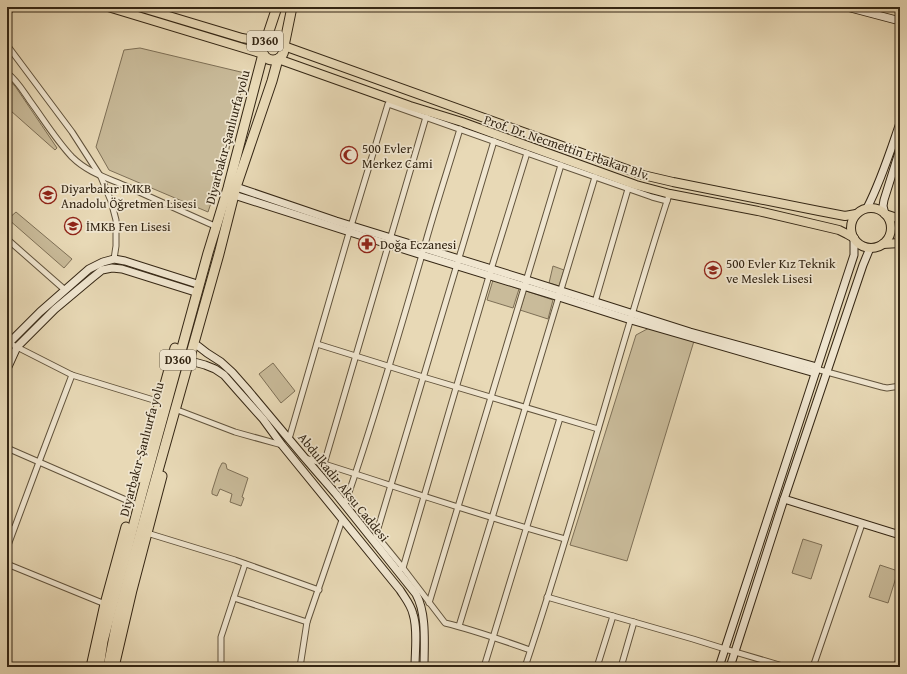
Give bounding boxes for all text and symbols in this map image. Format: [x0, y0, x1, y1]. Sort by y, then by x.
road number: D360 [247, 31, 283, 51]
street label: Diyarbakır-Şanlıurfa yolu [200, 68, 255, 206]
street label: Prof. Dr. Necmettin Erbakan Blv. [481, 110, 652, 185]
place label: 500 Evler Merkez Cami [362, 139, 433, 173]
mosque icon: 500 Evler Merkez Cami [339, 145, 359, 165]
place label: Diyarbakır IMKB Anadolu Öğretmen Lisesi [61, 179, 197, 213]
school or university icon: Diyarbakır IMKB Anadolu Öğretmen Lisesi [38, 185, 58, 205]
school or university icon: İMKB Fen Lisesi [63, 216, 83, 236]
place label: İMKB Fen Lisesi [86, 217, 171, 236]
pharmacy icon: Doğa Eczanesi [357, 234, 377, 254]
place label: Doğa Eczanesi [380, 235, 457, 254]
place label: 500 Evler Kız Teknik ve Meslek Lisesi [726, 254, 836, 288]
school or university icon: 500 Evler Kız Teknik ve Meslek Lisesi [703, 260, 723, 280]
road number: D360 [160, 350, 196, 370]
street label: Diyarbakır-Şanlıurfa yolu [114, 380, 169, 518]
street label: Abdulkadir Aksu Caddesi [294, 429, 394, 546]

